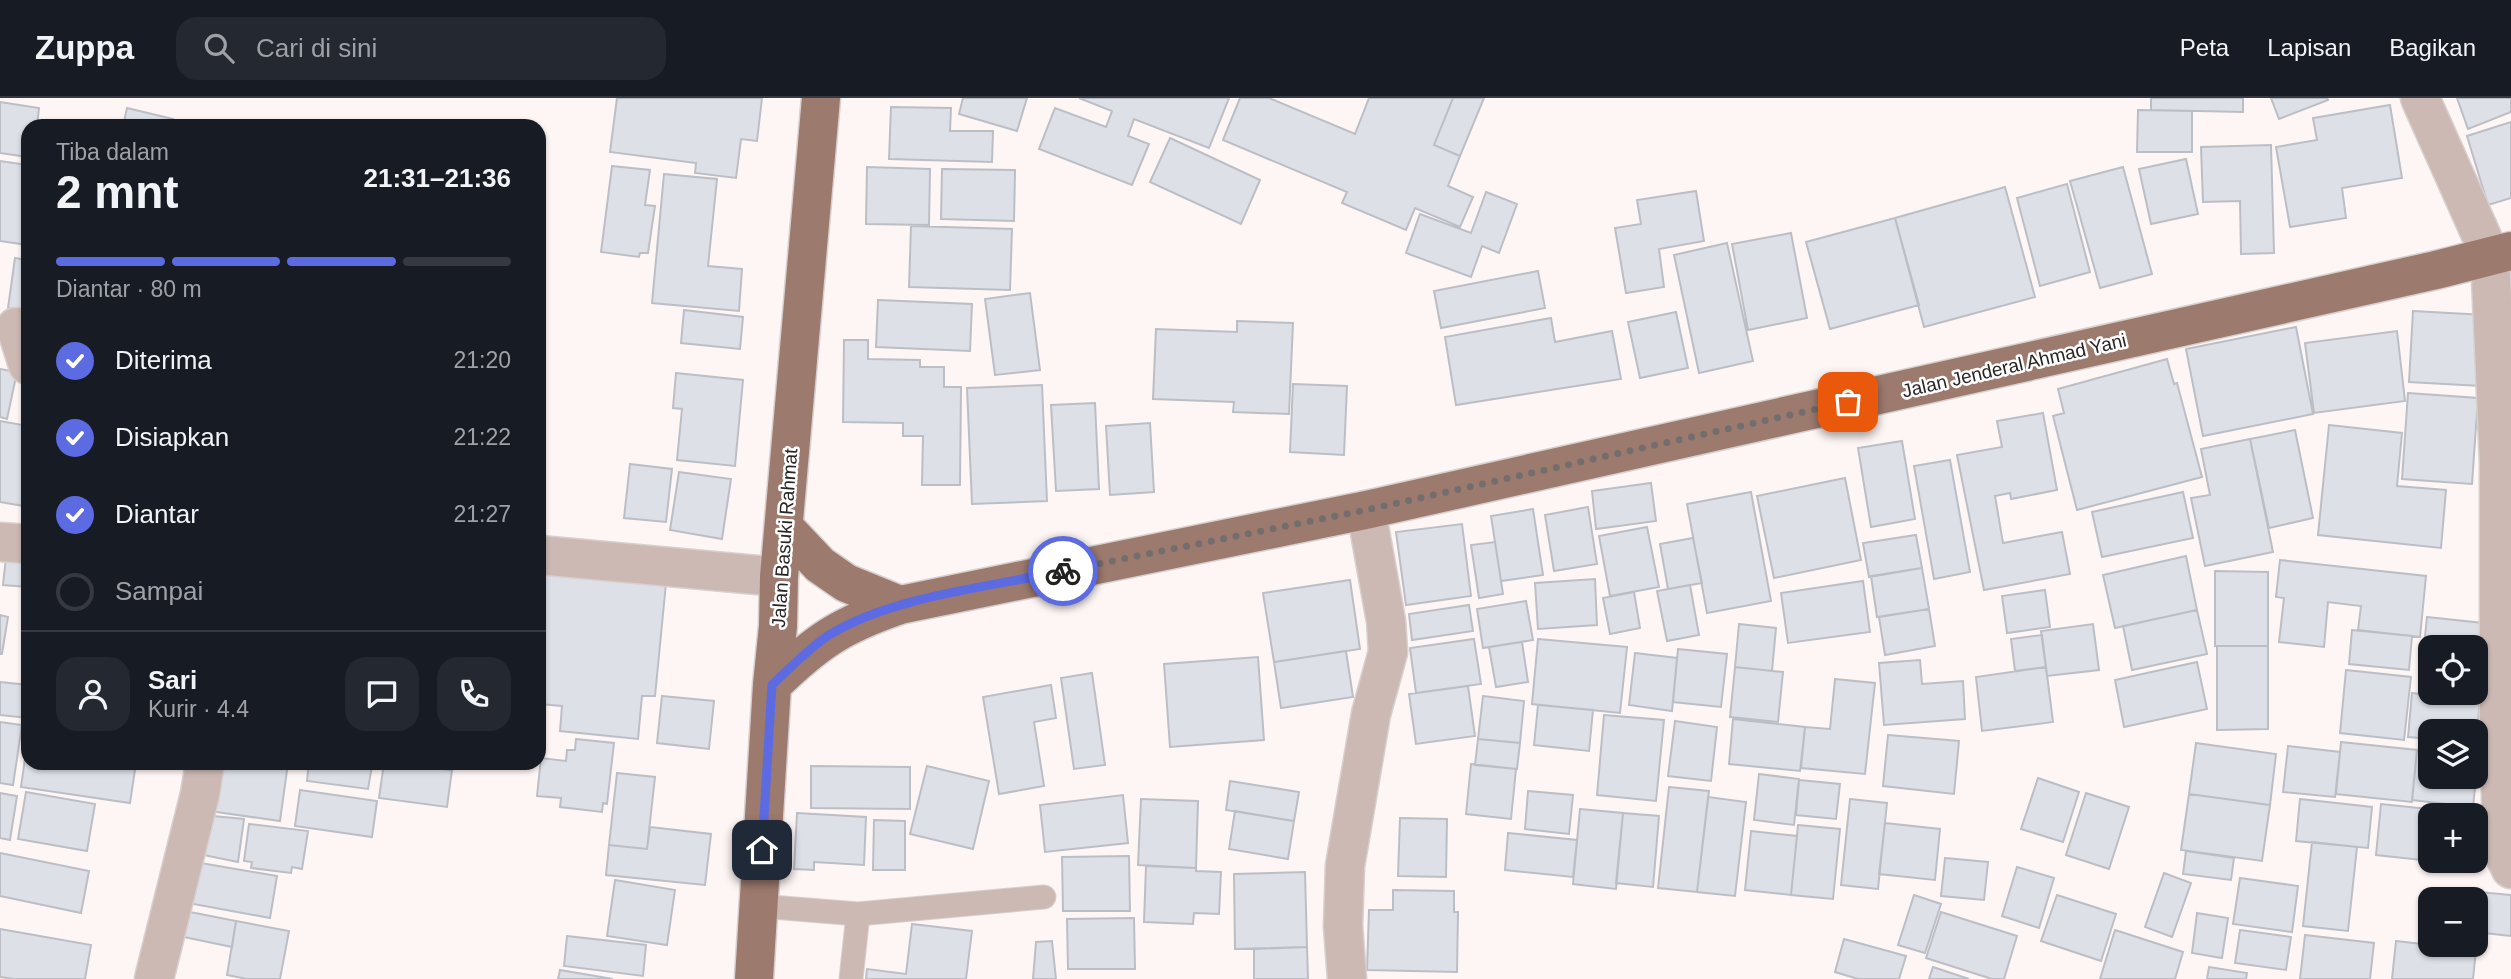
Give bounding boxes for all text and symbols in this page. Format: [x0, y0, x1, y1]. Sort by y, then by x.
search box [176, 17, 666, 80]
text: Zuppa [35, 29, 134, 66]
icon: search [200, 29, 238, 67]
text: Cari di sini [256, 33, 377, 63]
text: Peta [2180, 34, 2229, 61]
text: Lapisan [2267, 34, 2351, 61]
text: Bagikan [2389, 34, 2476, 61]
text: Tiba dalam [56, 139, 169, 165]
text: 21:31–21:36 [364, 163, 511, 193]
text: 2 mnt [56, 166, 179, 218]
text: Diantar · 80 m [56, 276, 202, 302]
street label: Jalan Jenderal Ahmad Yani [1900, 329, 2128, 402]
icon: check [56, 342, 94, 380]
text: Diterima [115, 345, 212, 375]
text: 21:20 [453, 347, 511, 373]
pin [1818, 372, 1878, 432]
icon: bag [1829, 383, 1867, 421]
icon: check [56, 419, 94, 457]
text: Disiapkan [115, 422, 229, 452]
text: 21:22 [453, 424, 511, 450]
street label: Jalan Basuki Rahmat [768, 447, 801, 628]
icon: check [56, 496, 94, 534]
text: Diantar [115, 499, 199, 529]
text: 21:27 [453, 501, 511, 527]
courier [1028, 536, 1098, 606]
icon: bike [1044, 552, 1082, 590]
text: Sampai [115, 576, 203, 606]
map controls [2418, 635, 2488, 957]
button: locate [2418, 635, 2488, 705]
button: person [56, 657, 130, 731]
button: chat [345, 657, 419, 731]
button: phone [437, 657, 511, 731]
text: Sari [148, 665, 197, 695]
text: Kurir · 4.4 [148, 696, 249, 722]
button: layers [2418, 719, 2488, 789]
button: + [2418, 803, 2488, 873]
pin [732, 820, 792, 880]
icon: home [743, 831, 781, 869]
button: − [2418, 887, 2488, 957]

